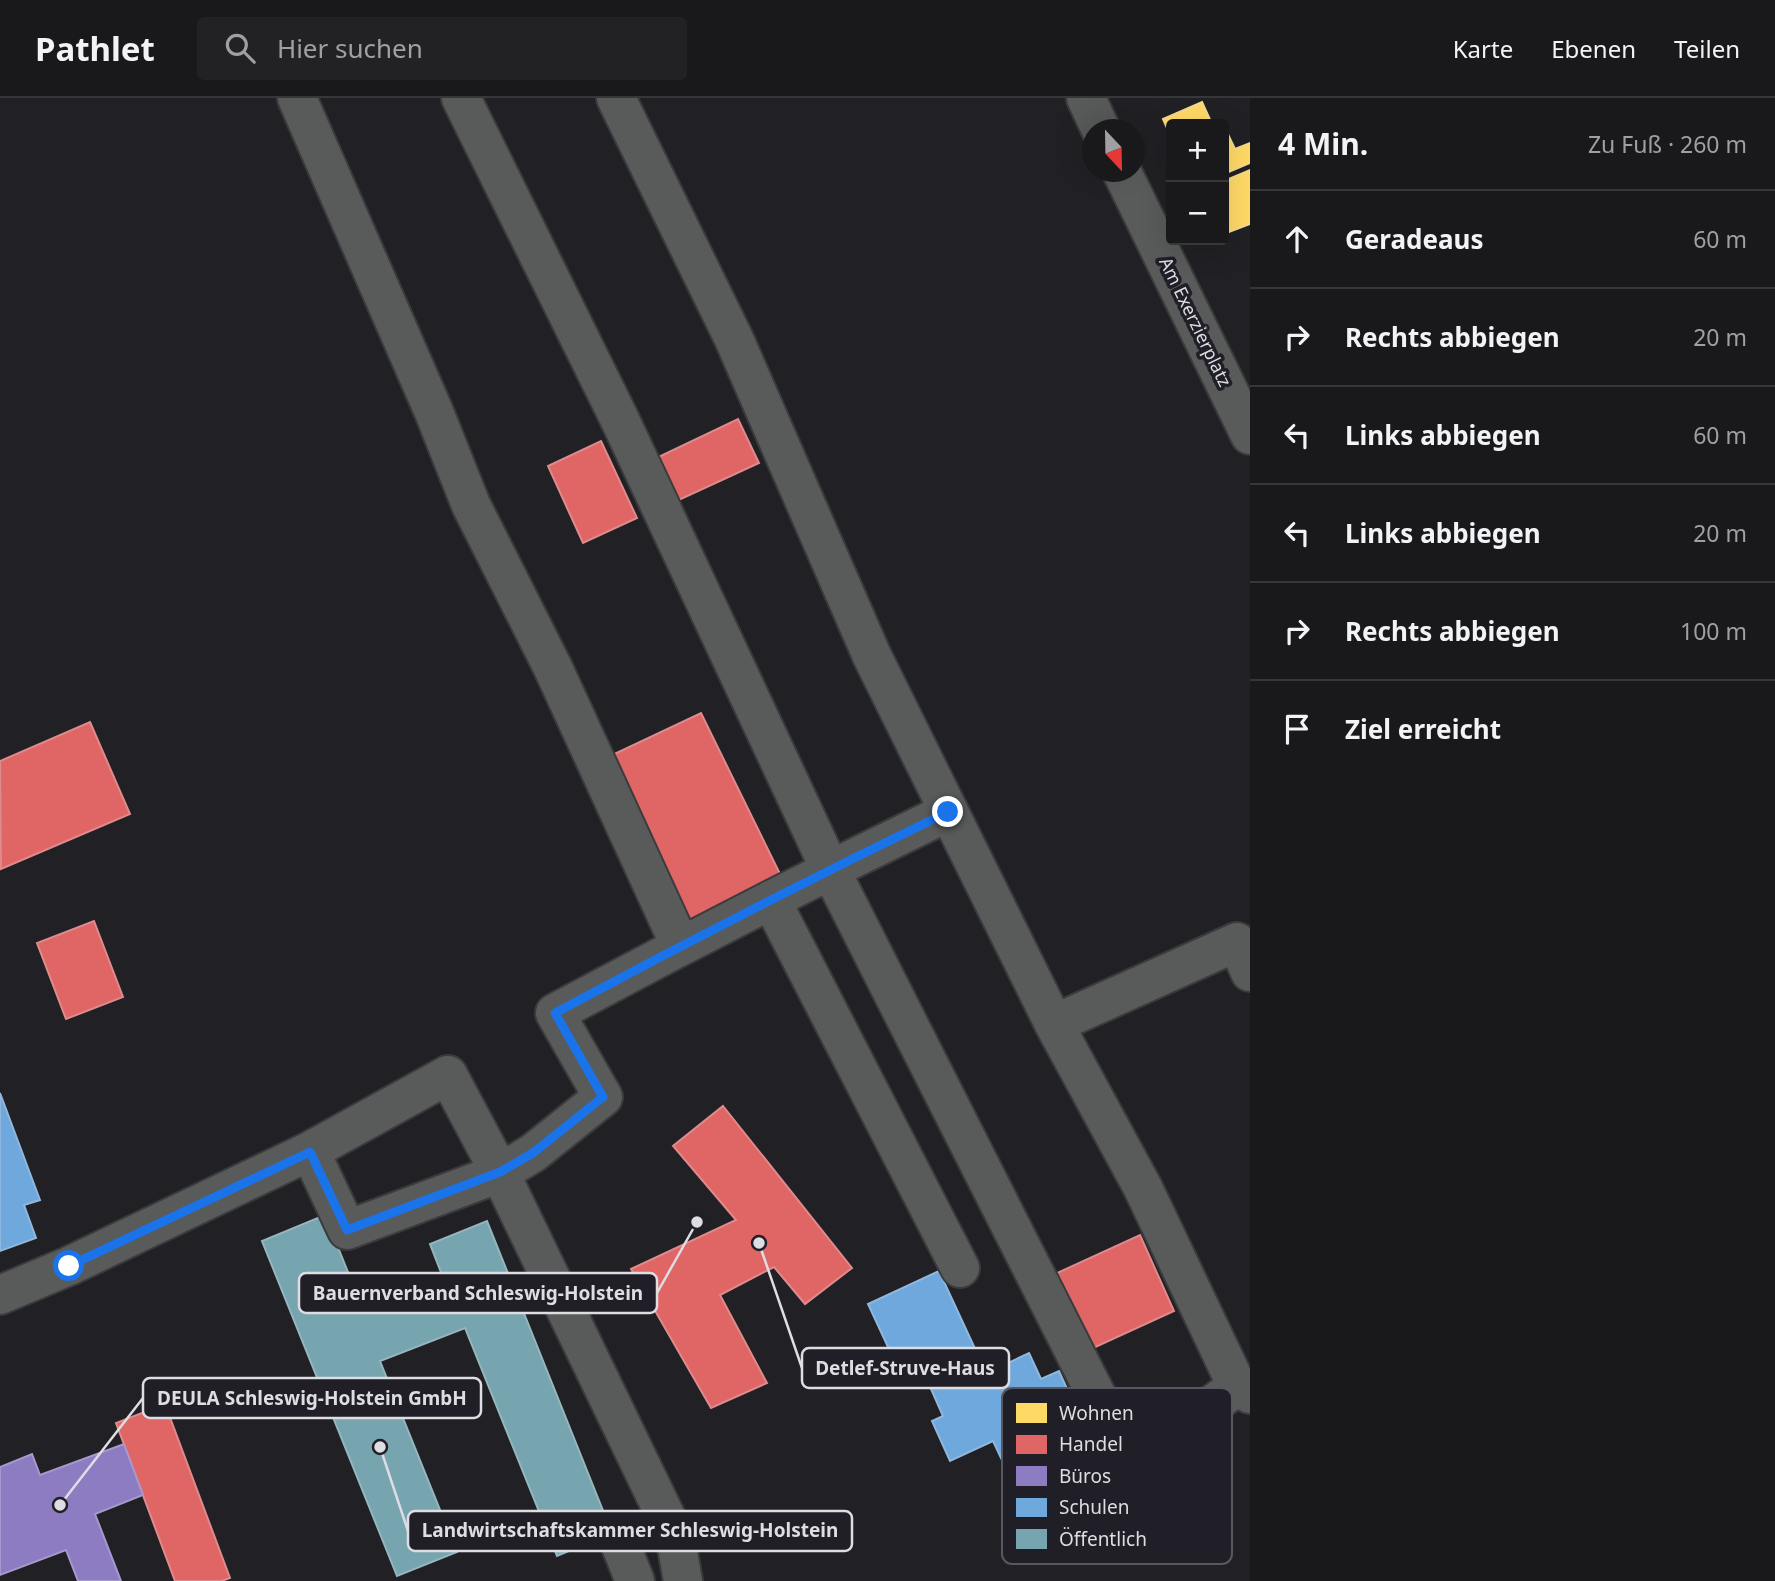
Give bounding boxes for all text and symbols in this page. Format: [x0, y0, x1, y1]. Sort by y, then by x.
search box [197, 17, 687, 80]
text: Pathlet [35, 26, 155, 71]
icon: search [221, 29, 259, 67]
text: Hier suchen [277, 30, 423, 66]
text: Karte [1453, 32, 1513, 65]
text: Ebenen [1551, 32, 1636, 65]
text: Teilen [1674, 32, 1740, 65]
north arrow [1082, 119, 1145, 182]
map controls [1166, 119, 1229, 245]
button: + [1166, 119, 1229, 182]
text: 4 Min. [1278, 123, 1368, 164]
text: Zu Fuß · 260 m [1588, 128, 1747, 160]
button: − [1166, 182, 1229, 245]
icon: ahead [1278, 220, 1316, 258]
text: Geradeaus [1345, 221, 1484, 257]
text: 60 m [1693, 223, 1747, 255]
street label: Am Exerzierplatz [1154, 253, 1238, 390]
icon: right [1278, 318, 1316, 356]
text: Rechts abbiegen [1345, 319, 1560, 355]
text: 20 m [1693, 321, 1747, 353]
icon: left [1278, 416, 1316, 454]
text: Links abbiegen [1345, 417, 1541, 453]
text: 60 m [1693, 419, 1747, 451]
icon: left [1278, 514, 1316, 552]
text: Links abbiegen [1345, 515, 1541, 551]
text: 20 m [1693, 517, 1747, 549]
icon: right [1278, 612, 1316, 650]
text: Rechts abbiegen [1345, 613, 1560, 649]
text: 100 m [1680, 615, 1747, 647]
icon: arrive [1278, 710, 1316, 748]
text: Ziel erreicht [1345, 711, 1501, 747]
route end [932, 796, 963, 827]
route start [53, 1250, 84, 1281]
callout: Bauernverband Schleswig-Holstein [299, 1273, 657, 1313]
text: Bauernverband Schleswig-Holstein [313, 1280, 643, 1306]
callout: Detlef-Struve-Haus [802, 1348, 1009, 1388]
text: Detlef-Struve-Haus [815, 1355, 995, 1381]
callout: DEULA Schleswig-Holstein GmbH [143, 1378, 481, 1418]
text: DEULA Schleswig-Holstein GmbH [157, 1385, 467, 1411]
legend [1002, 1388, 1232, 1564]
text: Wohnen [1059, 1400, 1134, 1426]
text: Handel [1059, 1431, 1123, 1457]
text: Büros [1059, 1463, 1111, 1489]
text: Schulen [1059, 1494, 1129, 1520]
callout: Landwirtschaftskammer Schleswig-Holstein [408, 1511, 852, 1551]
text: Landwirtschaftskammer Schleswig-Holstein [422, 1517, 838, 1543]
text: Öffentlich [1059, 1526, 1147, 1552]

